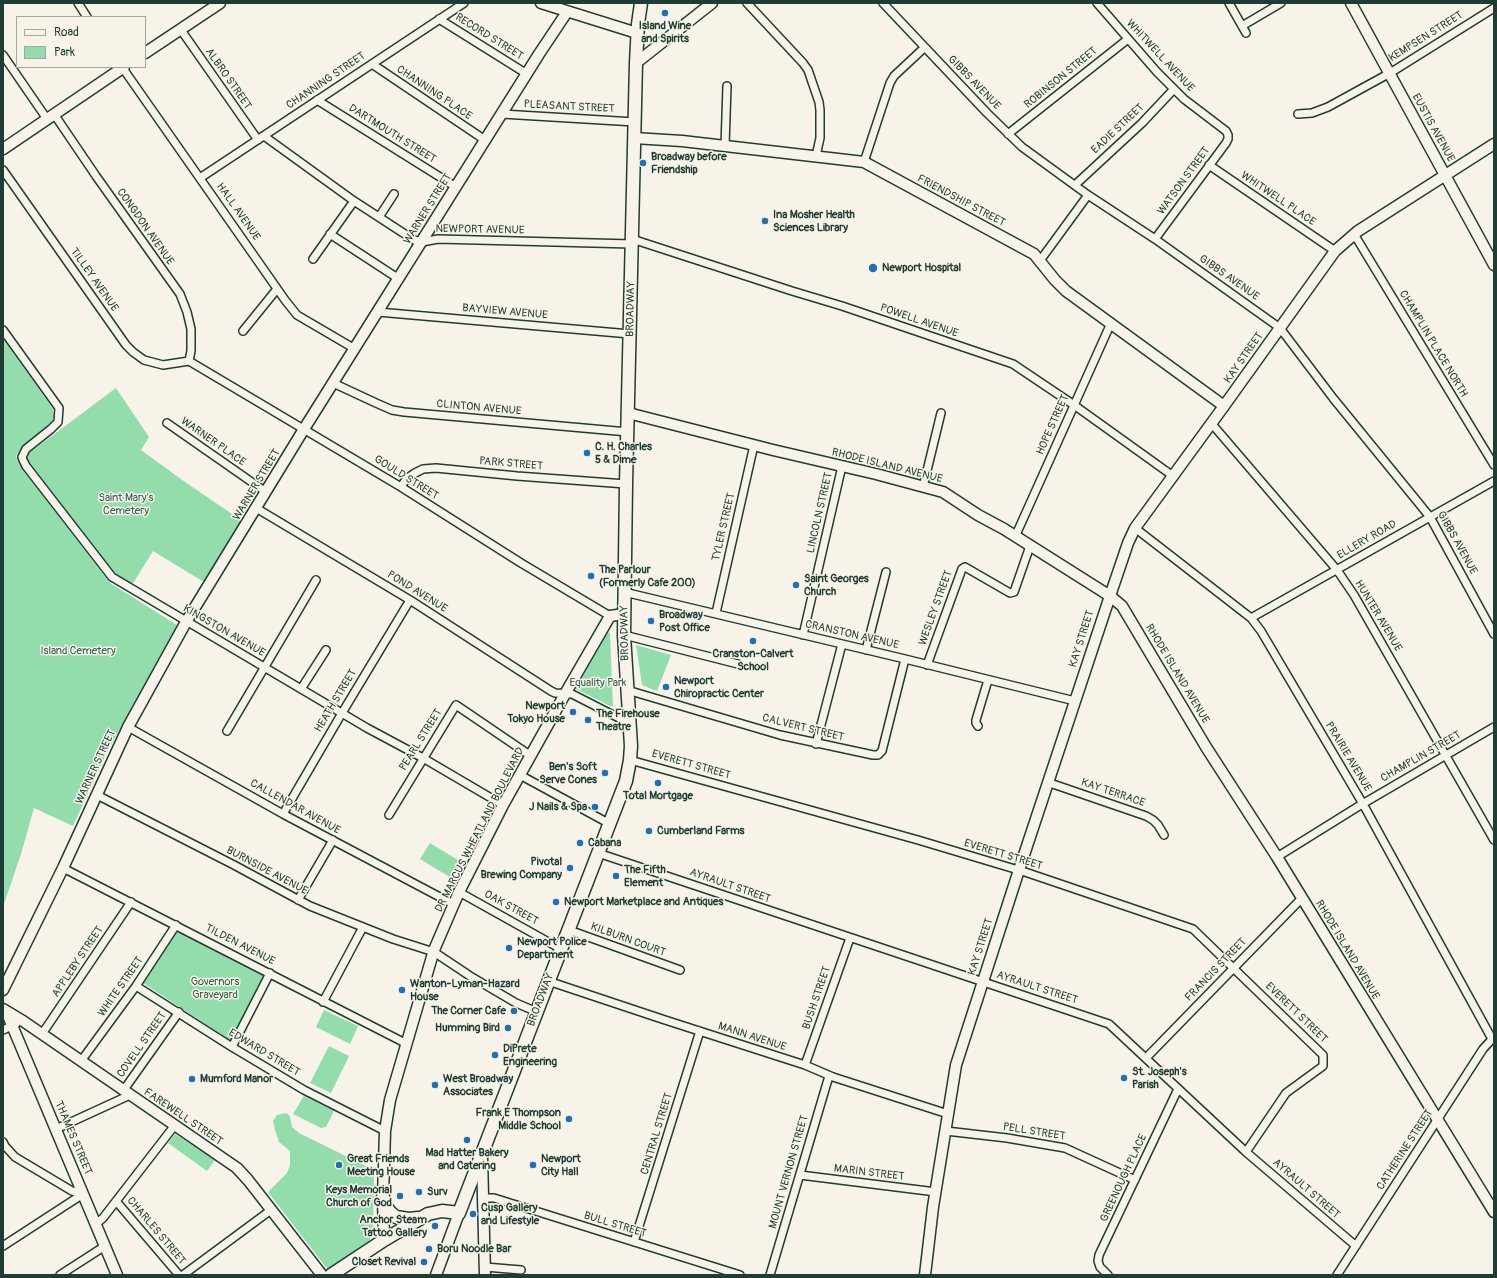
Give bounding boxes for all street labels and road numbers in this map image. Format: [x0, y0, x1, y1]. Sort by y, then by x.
street label: KEMPSEN STREET [1386, 9, 1466, 65]
street label: RECORD STREET [453, 11, 525, 63]
street label: WHITWELL AVENUE [1123, 17, 1197, 95]
street label: ROBINSON STREET [1022, 45, 1100, 111]
street label: ALBRO STREET [202, 46, 254, 112]
street label: CHANNING STREET [284, 50, 368, 112]
street label: GIBBS AVENUE [945, 53, 1003, 113]
street label: CHANNING PLACE [394, 63, 474, 123]
street label: EUSTIS AVENUE [1409, 92, 1457, 164]
street label: PLEASANT STREET [523, 98, 615, 116]
street label: EADIE STREET [1089, 101, 1147, 157]
street label: DARTMOUTH STREET [346, 102, 438, 166]
street label: WATSON STREET [1155, 144, 1213, 218]
street label: WHITWELL PLACE [1238, 169, 1318, 229]
street label: WARNER STREET [401, 171, 455, 247]
street label: FRIENDSHIP STREET [915, 172, 1007, 230]
street label: HALL AVENUE [213, 181, 263, 243]
street label: CONGDON AVENUE [114, 186, 176, 268]
street label: NEWPORT AVENUE [435, 223, 525, 237]
street label: TILLEY AVENUE [67, 246, 121, 314]
street label: GIBBS AVENUE [1196, 252, 1262, 304]
street label: BROADWAY [624, 281, 638, 337]
street label: CHAMPLIN PLACE NORTH [1396, 288, 1470, 400]
street label: POWELL AVENUE [878, 301, 960, 341]
street label: BAYVIEW AVENUE [462, 302, 548, 322]
street label: KAY STREET [1222, 330, 1266, 386]
street label: HOPE STREET [1034, 393, 1072, 457]
street label: CLINTON AVENUE [436, 398, 522, 418]
street label: WARNER PLACE [178, 415, 248, 469]
street label: RHODE ISLAND AVENUE [830, 446, 944, 486]
street label: WARNER STREET [231, 447, 283, 523]
street label: GOULD STREET [371, 453, 441, 503]
street label: PARK STREET [479, 455, 543, 473]
street label: LINCOLN STREET [804, 471, 836, 555]
street label: TYLER STREET [710, 492, 738, 562]
street label: GIBBS AVENUE [1434, 509, 1480, 577]
street label: ELLERY ROAD [1335, 518, 1399, 562]
street label: POND AVENUE [384, 568, 450, 616]
street label: WESLEY STREET [916, 569, 956, 647]
street label: HUNTER AVENUE [1351, 578, 1405, 654]
street label: KINGSTON AVENUE [181, 602, 267, 660]
street label: BROADWAY [618, 605, 632, 661]
street label: KAY STREET [1067, 609, 1097, 669]
street label: CRANSTON AVENUE [804, 618, 900, 652]
street label: RHODE ISLAND AVENUE [1142, 622, 1212, 726]
street label: HEATH STREET [312, 667, 360, 735]
street label: PEARL STREET [397, 707, 445, 773]
street label: CALVERT STREET [761, 711, 845, 745]
street label: PRAIRIE AVENUE [1322, 720, 1374, 794]
street label: WARNER STREET [73, 728, 119, 806]
street label: CHAMPLIN STREET [1379, 729, 1463, 785]
street label: DR MARCUS WHEATLAND BOULEVARD [433, 745, 527, 915]
street label: EVERETT STREET [650, 747, 732, 783]
street label: KAY TERRACE [1079, 776, 1147, 810]
street label: CALLENDAR AVENUE [248, 777, 342, 837]
street label: EVERETT STREET [962, 837, 1044, 873]
street label: BURNSIDE AVENUE [224, 844, 310, 898]
street label: AYRAULT STREET [688, 866, 772, 906]
street label: OAK STREET [482, 888, 540, 928]
street label: RHODE ISLAND AVENUE [1312, 898, 1382, 1002]
street label: KAY STREET [966, 917, 996, 977]
street label: KILBURN COURT [589, 920, 667, 960]
street label: TILDEN AVENUE [203, 922, 277, 968]
street label: APPLEBY STREET [49, 924, 107, 1000]
street label: FRANCIS STREET [1183, 936, 1249, 1004]
street label: WHITE STREET [95, 955, 147, 1019]
street label: BUSH STREET [800, 965, 834, 1031]
street label: AYRAULT STREET [995, 969, 1079, 1007]
street label: BROADWAY [525, 972, 557, 1028]
street label: EVERETT STREET [1262, 980, 1330, 1046]
street label: COVELL STREET [115, 1010, 169, 1080]
street label: MANN AVENUE [716, 1020, 788, 1054]
street label: EDWARD STREET [226, 1027, 302, 1079]
street label: FAREWELL STREET [141, 1086, 225, 1148]
street label: CENTRAL STREET [638, 1092, 676, 1176]
street label: THAMES STREET [51, 1099, 95, 1177]
street label: CATHERINE STREET [1374, 1107, 1436, 1193]
street label: MOUNT VERNON STREET [766, 1114, 812, 1230]
street label: PELL STREET [1002, 1121, 1066, 1143]
street label: GREENOUGH PLACE [1098, 1132, 1150, 1224]
street label: AYRAULT STREET [1270, 1156, 1342, 1222]
street label: MARIN STREET [833, 1162, 905, 1184]
street label: CHARLES STREET [124, 1194, 188, 1268]
street label: BULL STREET [582, 1209, 648, 1241]

